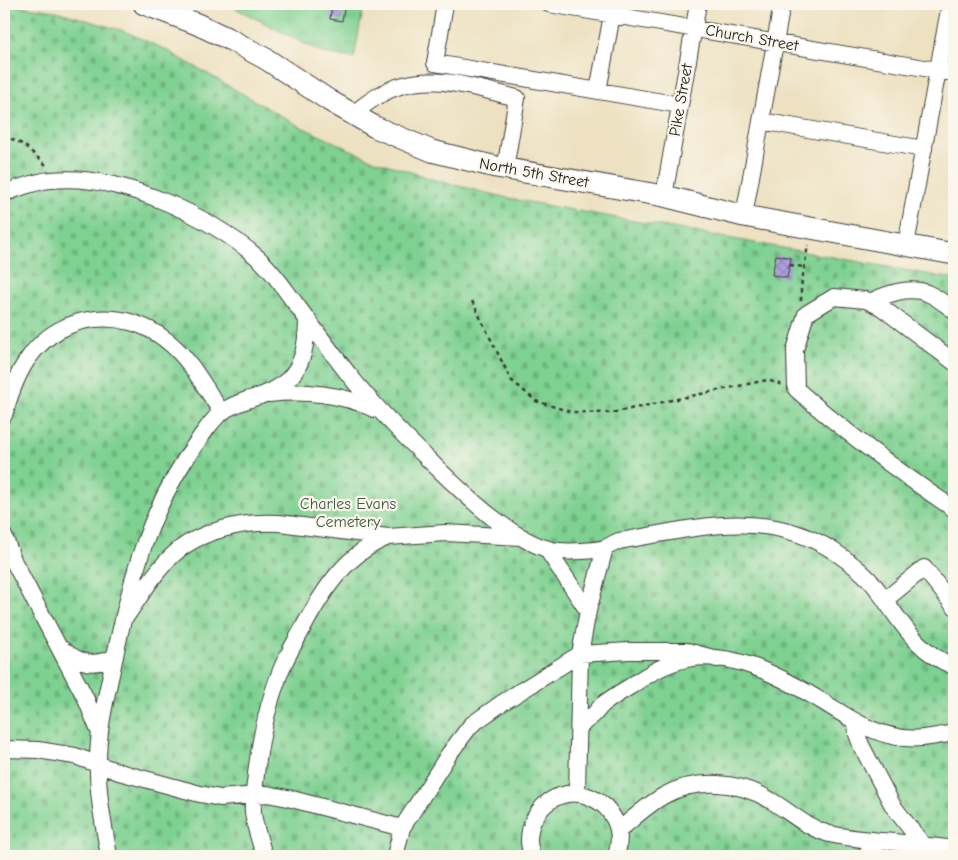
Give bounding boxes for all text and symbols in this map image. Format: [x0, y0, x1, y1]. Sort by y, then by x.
street label: Church Street [704, 21, 800, 55]
street label: Pike Street [666, 62, 696, 138]
street label: North 5th Street [478, 154, 591, 192]
park label: Charles Evans Cemetery [300, 495, 396, 531]

